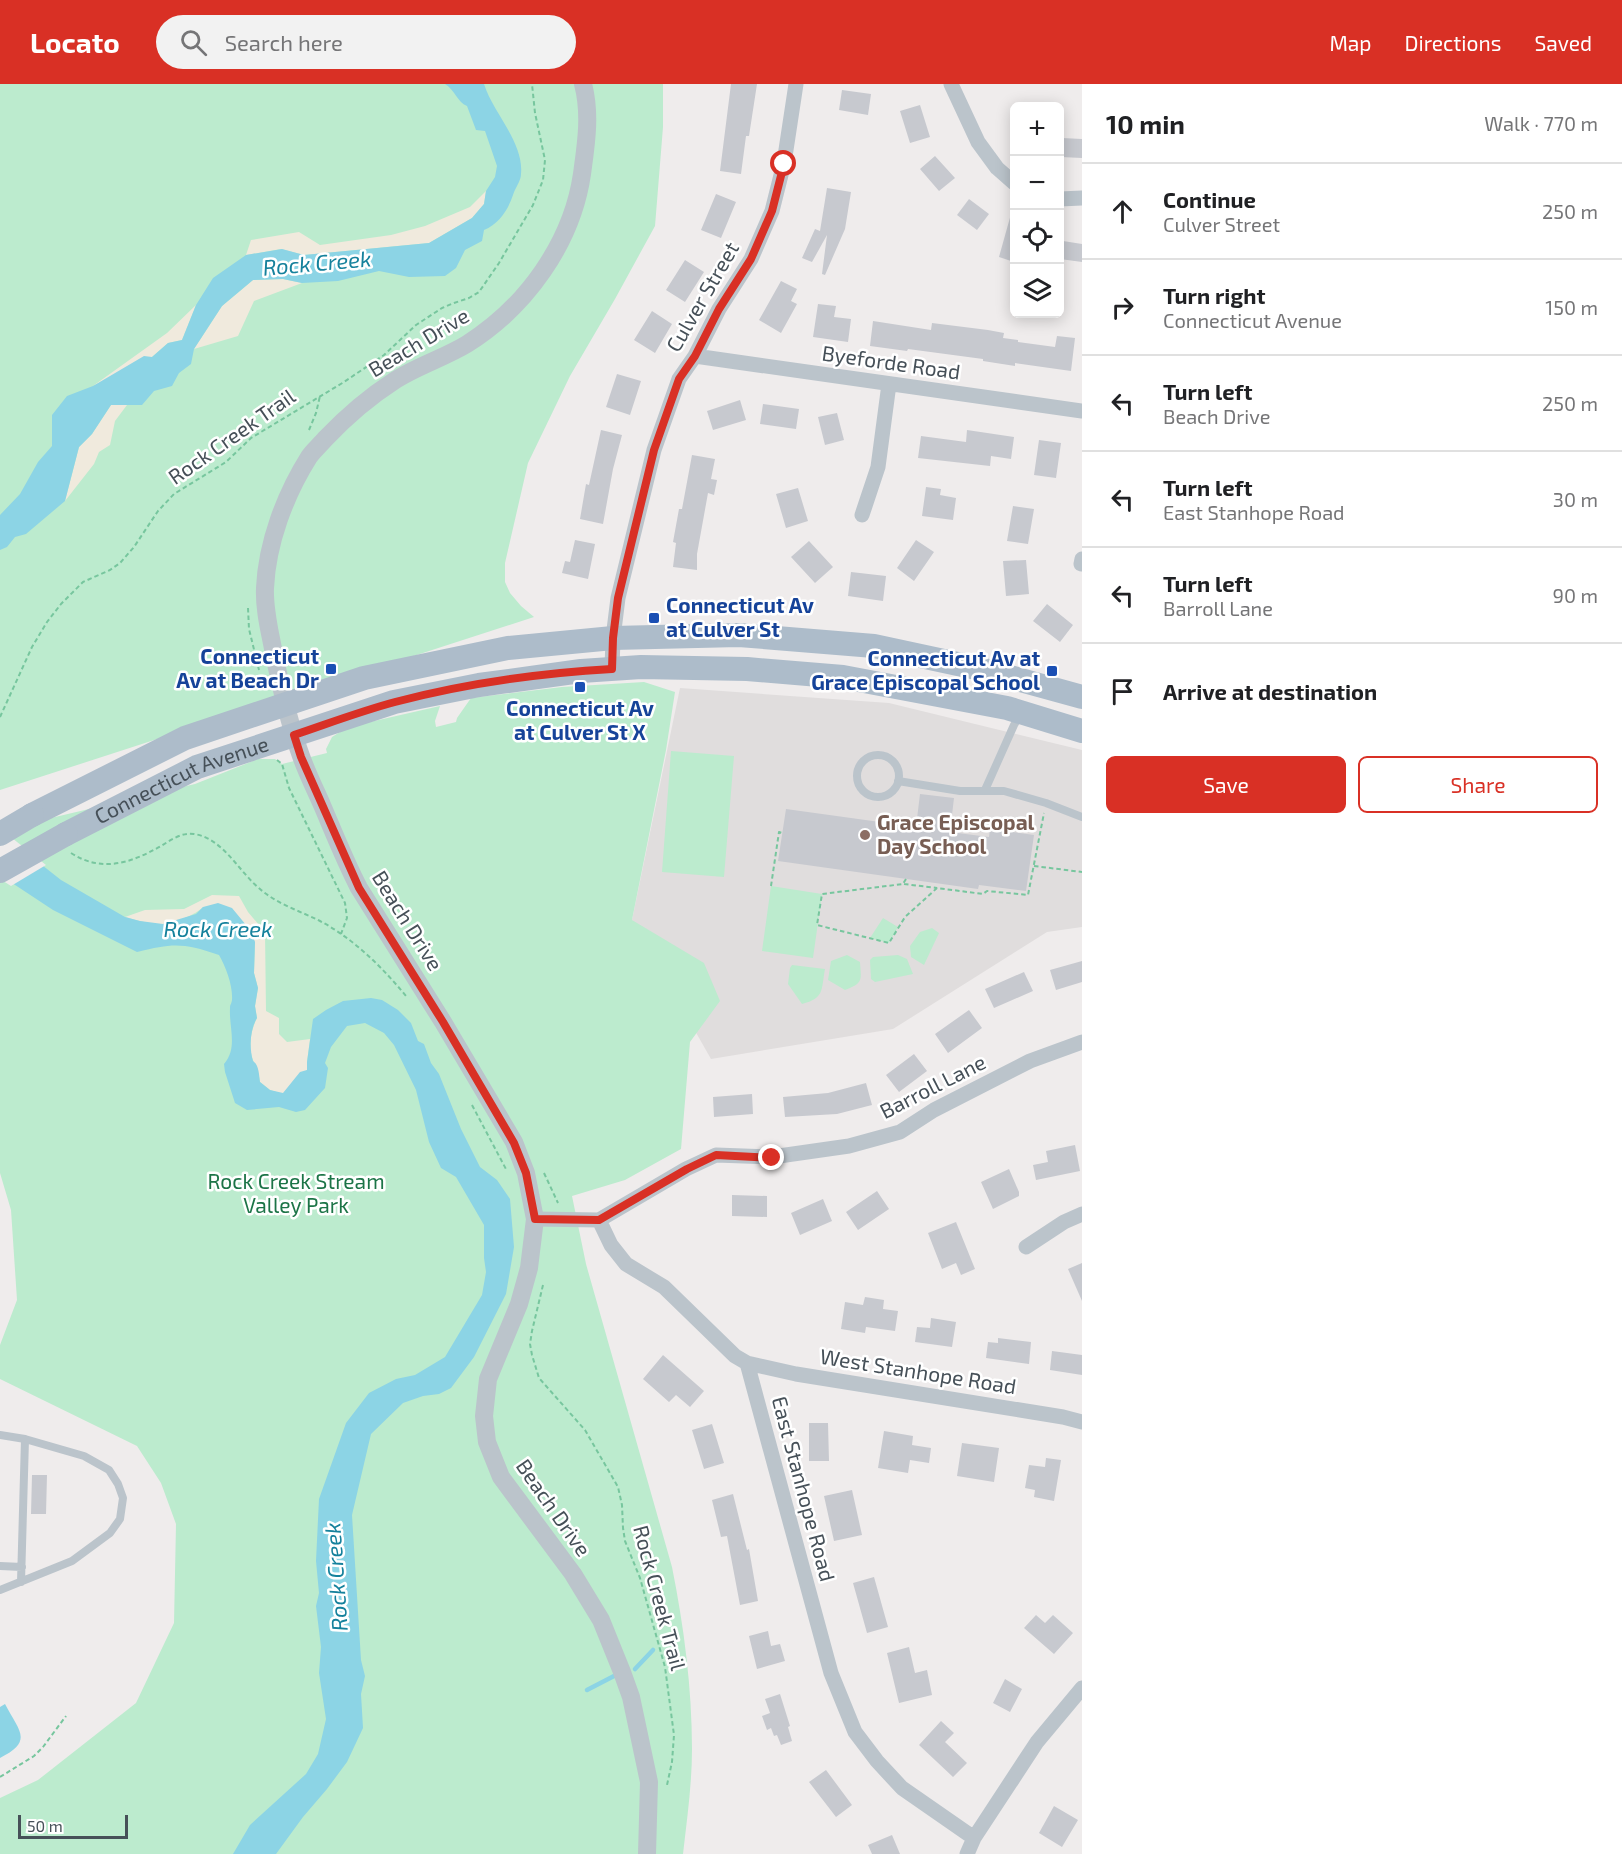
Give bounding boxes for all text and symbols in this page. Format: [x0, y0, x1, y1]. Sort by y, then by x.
search box [156, 15, 576, 69]
text: Locato [30, 25, 120, 59]
icon: search [177, 26, 210, 59]
text: Search here [225, 29, 343, 55]
text: Map [1329, 30, 1372, 55]
text: Directions [1405, 30, 1501, 55]
text: Saved [1534, 30, 1592, 55]
map controls [1010, 102, 1064, 318]
button: + [1010, 102, 1064, 156]
text: 10 min [1106, 108, 1185, 139]
text: Walk · 770 m [1484, 111, 1598, 135]
route start [770, 150, 796, 176]
button: − [1010, 156, 1064, 210]
text: Continue [1163, 186, 1256, 212]
icon: ahead [1106, 195, 1139, 228]
text: 250 m [1542, 199, 1598, 223]
button: locate [1010, 210, 1064, 264]
text: Culver Street [1163, 212, 1280, 236]
street label: Culver Street [660, 237, 743, 356]
water label: Rock Creek [261, 244, 372, 280]
button: layers [1010, 264, 1064, 318]
text: Turn right [1163, 282, 1265, 308]
icon: right [1106, 291, 1139, 324]
text: 150 m [1545, 295, 1598, 319]
street label: Beach Drive [363, 302, 473, 381]
text: Connecticut Avenue [1163, 308, 1342, 332]
street label: Byeforde Road [820, 339, 962, 384]
text: Turn left [1163, 378, 1252, 404]
street label: Rock Creek Trail [163, 382, 300, 489]
icon: left [1106, 387, 1139, 420]
text: 250 m [1542, 391, 1598, 415]
text: Beach Drive [1163, 404, 1270, 428]
text: Turn left [1163, 474, 1252, 500]
icon: left [1106, 483, 1139, 516]
text: 30 m [1553, 487, 1598, 511]
text: East Stanhope Road [1163, 500, 1345, 524]
text: Turn left [1163, 570, 1252, 596]
icon: left [1106, 579, 1139, 612]
text: 90 m [1553, 583, 1598, 607]
place label: Connecticut Av at Culver St [666, 592, 814, 641]
text: Barroll Lane [1163, 596, 1273, 620]
marker: Connecticut Av at Culver St [647, 611, 661, 625]
place label: Connecticut Av at Beach Dr [176, 643, 319, 692]
place label: Connecticut Av at Grace Episcopal School [811, 645, 1040, 694]
marker: Connecticut Av at Beach Dr [324, 662, 338, 676]
marker: Connecticut Av at Grace Episcopal School [1045, 664, 1059, 678]
icon: arrive [1106, 675, 1139, 708]
text: Arrive at destination [1163, 678, 1377, 704]
marker: Connecticut Av at Culver St X [573, 680, 587, 694]
place label: Connecticut Av at Culver St X [506, 695, 654, 744]
street label: Connecticut Avenue [90, 730, 272, 828]
button: Save [1106, 756, 1346, 813]
button: Share [1358, 756, 1598, 813]
place label: Grace Episcopal Day School [877, 809, 1035, 859]
marker: Grace Episcopal Day School [858, 828, 872, 842]
street label: Beach Drive [368, 866, 449, 975]
water label: Rock Creek [164, 915, 273, 941]
street label: Barroll Lane [875, 1048, 989, 1123]
route end [758, 1144, 784, 1170]
park label: Rock Creek Stream Valley Park [207, 1168, 385, 1217]
street label: West Stanhope Road [818, 1343, 1018, 1398]
street label: East Stanhope Road [768, 1393, 841, 1584]
street label: Beach Drive [512, 1454, 597, 1561]
water label: Rock Creek [318, 1522, 352, 1632]
street label: Rock Creek Trail [629, 1522, 692, 1674]
scale bar [18, 1812, 128, 1840]
text: 50 m [27, 1816, 63, 1835]

